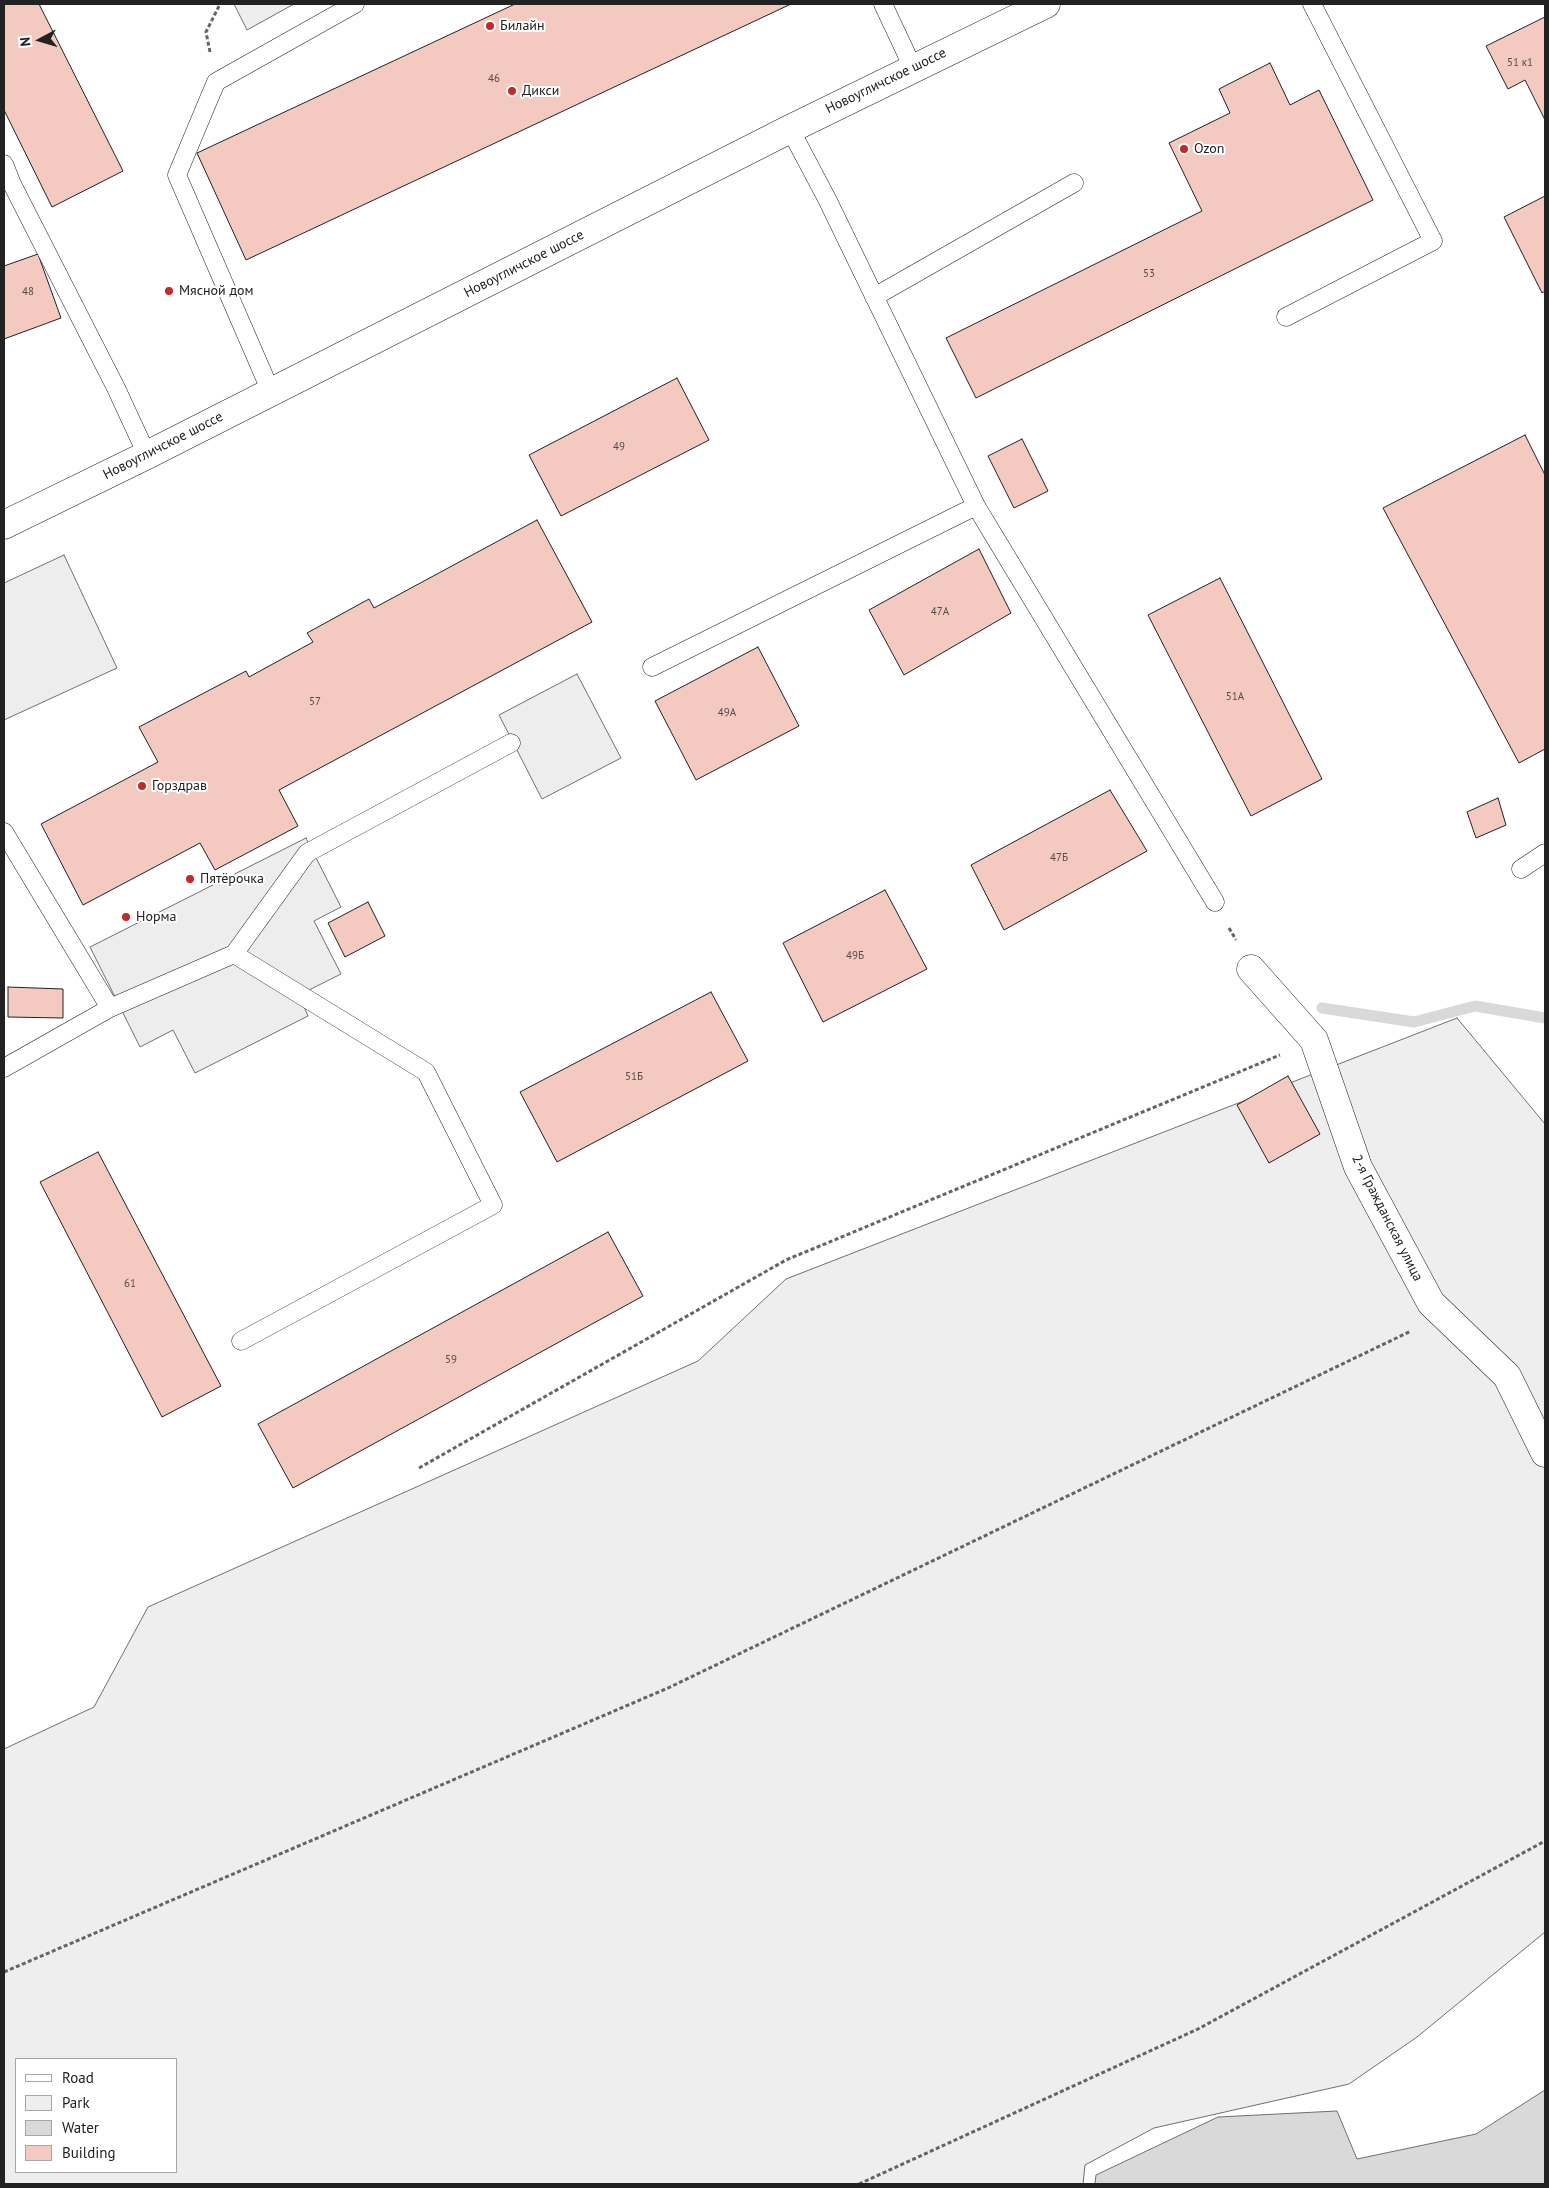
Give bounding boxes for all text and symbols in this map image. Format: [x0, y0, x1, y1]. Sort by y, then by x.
north arrow [15, 15, 65, 65]
place label: Билайн [500, 18, 545, 34]
marker: Билайн [484, 20, 496, 32]
text: N [16, 36, 35, 47]
street label: Новоугличское шоссе [823, 44, 949, 118]
house number: 51 к1 [1507, 56, 1533, 70]
house number: 46 [488, 72, 500, 86]
place label: Дикси [522, 83, 560, 99]
marker: Дикси [506, 85, 518, 97]
place label: Ozon [1194, 141, 1224, 157]
marker: Ozon [1178, 143, 1190, 155]
street label: Новоугличское шоссе [461, 226, 587, 302]
house number: 53 [1143, 267, 1155, 281]
place label: Мясной дом [179, 283, 254, 299]
house number: 48 [22, 285, 34, 299]
marker: Мясной дом [163, 285, 175, 297]
street label: Новоугличское шоссе [100, 408, 226, 484]
house number: 49 [613, 440, 625, 454]
house number: 47А [931, 605, 949, 619]
house number: 51А [1226, 690, 1244, 704]
house number: 57 [309, 695, 321, 709]
house number: 49А [718, 706, 736, 720]
place label: Горздрав [152, 778, 207, 794]
marker: Горздрав [136, 780, 148, 792]
house number: 47Б [1050, 851, 1068, 865]
place label: Пятёрочка [200, 871, 264, 887]
marker: Пятёрочка [184, 873, 196, 885]
place label: Норма [136, 909, 176, 925]
marker: Норма [120, 911, 132, 923]
house number: 49Б [846, 949, 864, 963]
house number: 51Б [625, 1070, 643, 1084]
street label: 2-я Гражданская улица [1348, 1152, 1426, 1284]
house number: 61 [124, 1277, 136, 1291]
house number: 59 [445, 1353, 457, 1367]
legend [15, 2058, 178, 2173]
text: Road [62, 2068, 94, 2087]
text: Park [62, 2093, 90, 2112]
text: Water [62, 2118, 99, 2137]
text: Building [62, 2143, 116, 2162]

